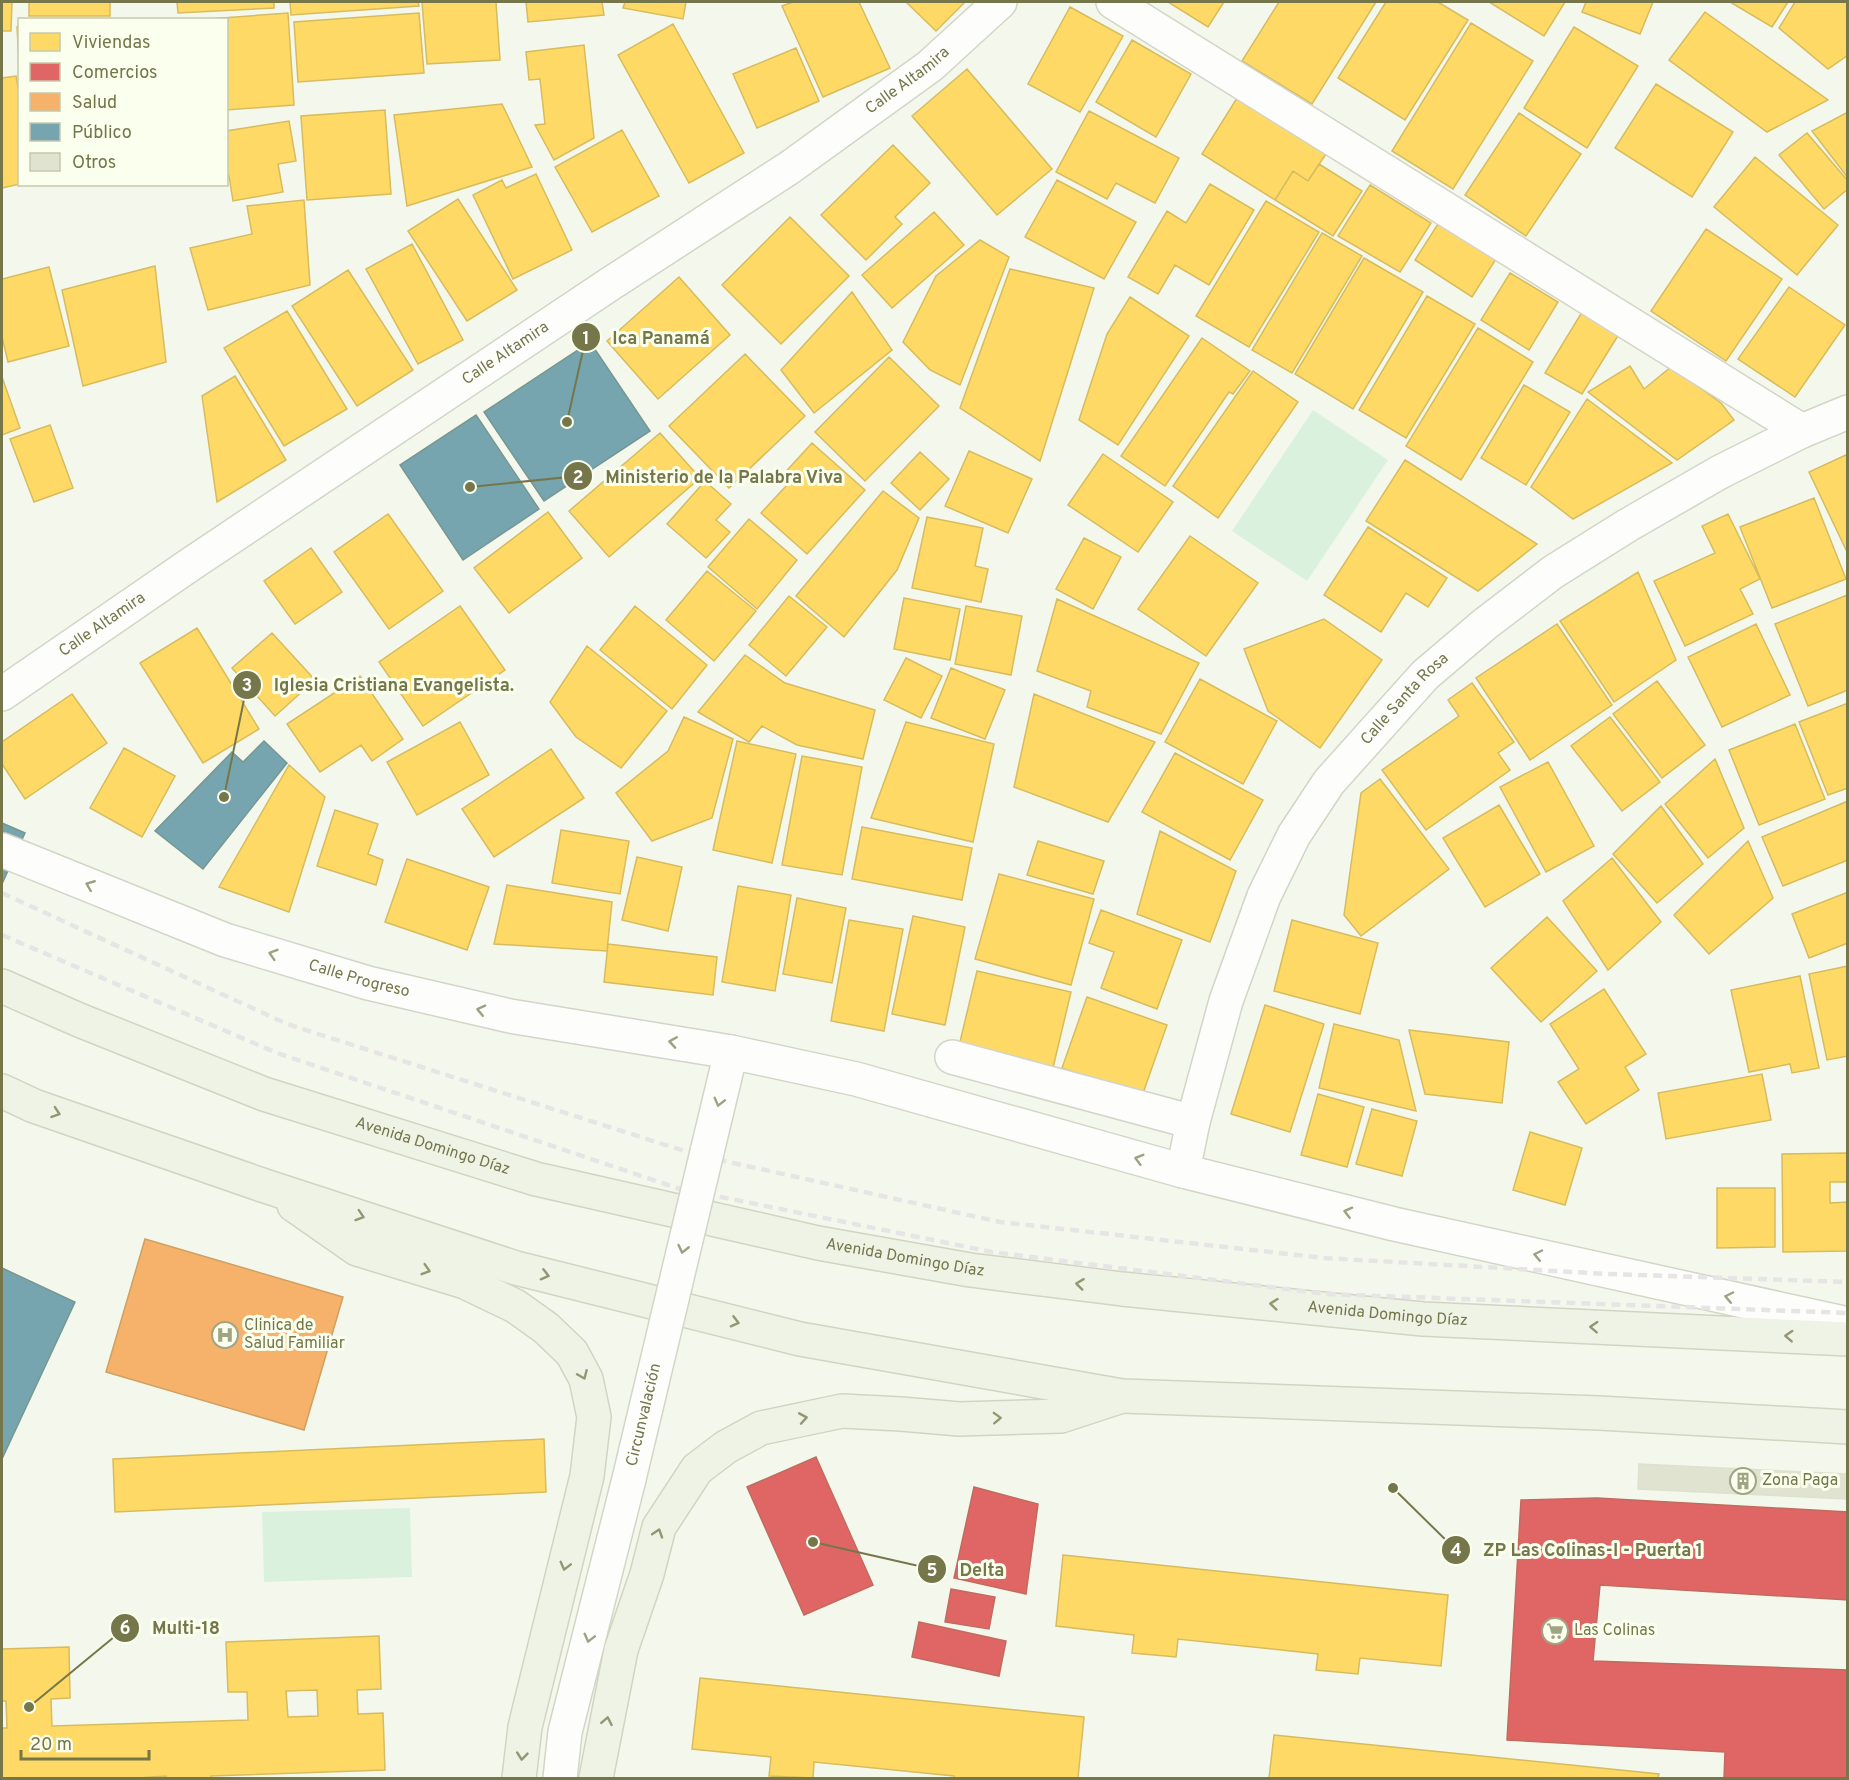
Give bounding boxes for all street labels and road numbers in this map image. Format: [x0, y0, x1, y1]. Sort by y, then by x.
street label: Calle Altamira [862, 43, 954, 119]
street label: Calle Altamira [458, 317, 553, 390]
street label: Calle Altamira [55, 588, 150, 662]
street label: Calle Santa Rosa [1357, 649, 1453, 749]
street label: Calle Progreso [306, 956, 412, 1002]
street label: Avenida Domingo Díaz [353, 1113, 512, 1180]
street label: Avenida Domingo Díaz [824, 1235, 986, 1282]
street label: Avenida Domingo Díaz [1306, 1298, 1468, 1331]
street label: Circunvalación [622, 1361, 666, 1468]

